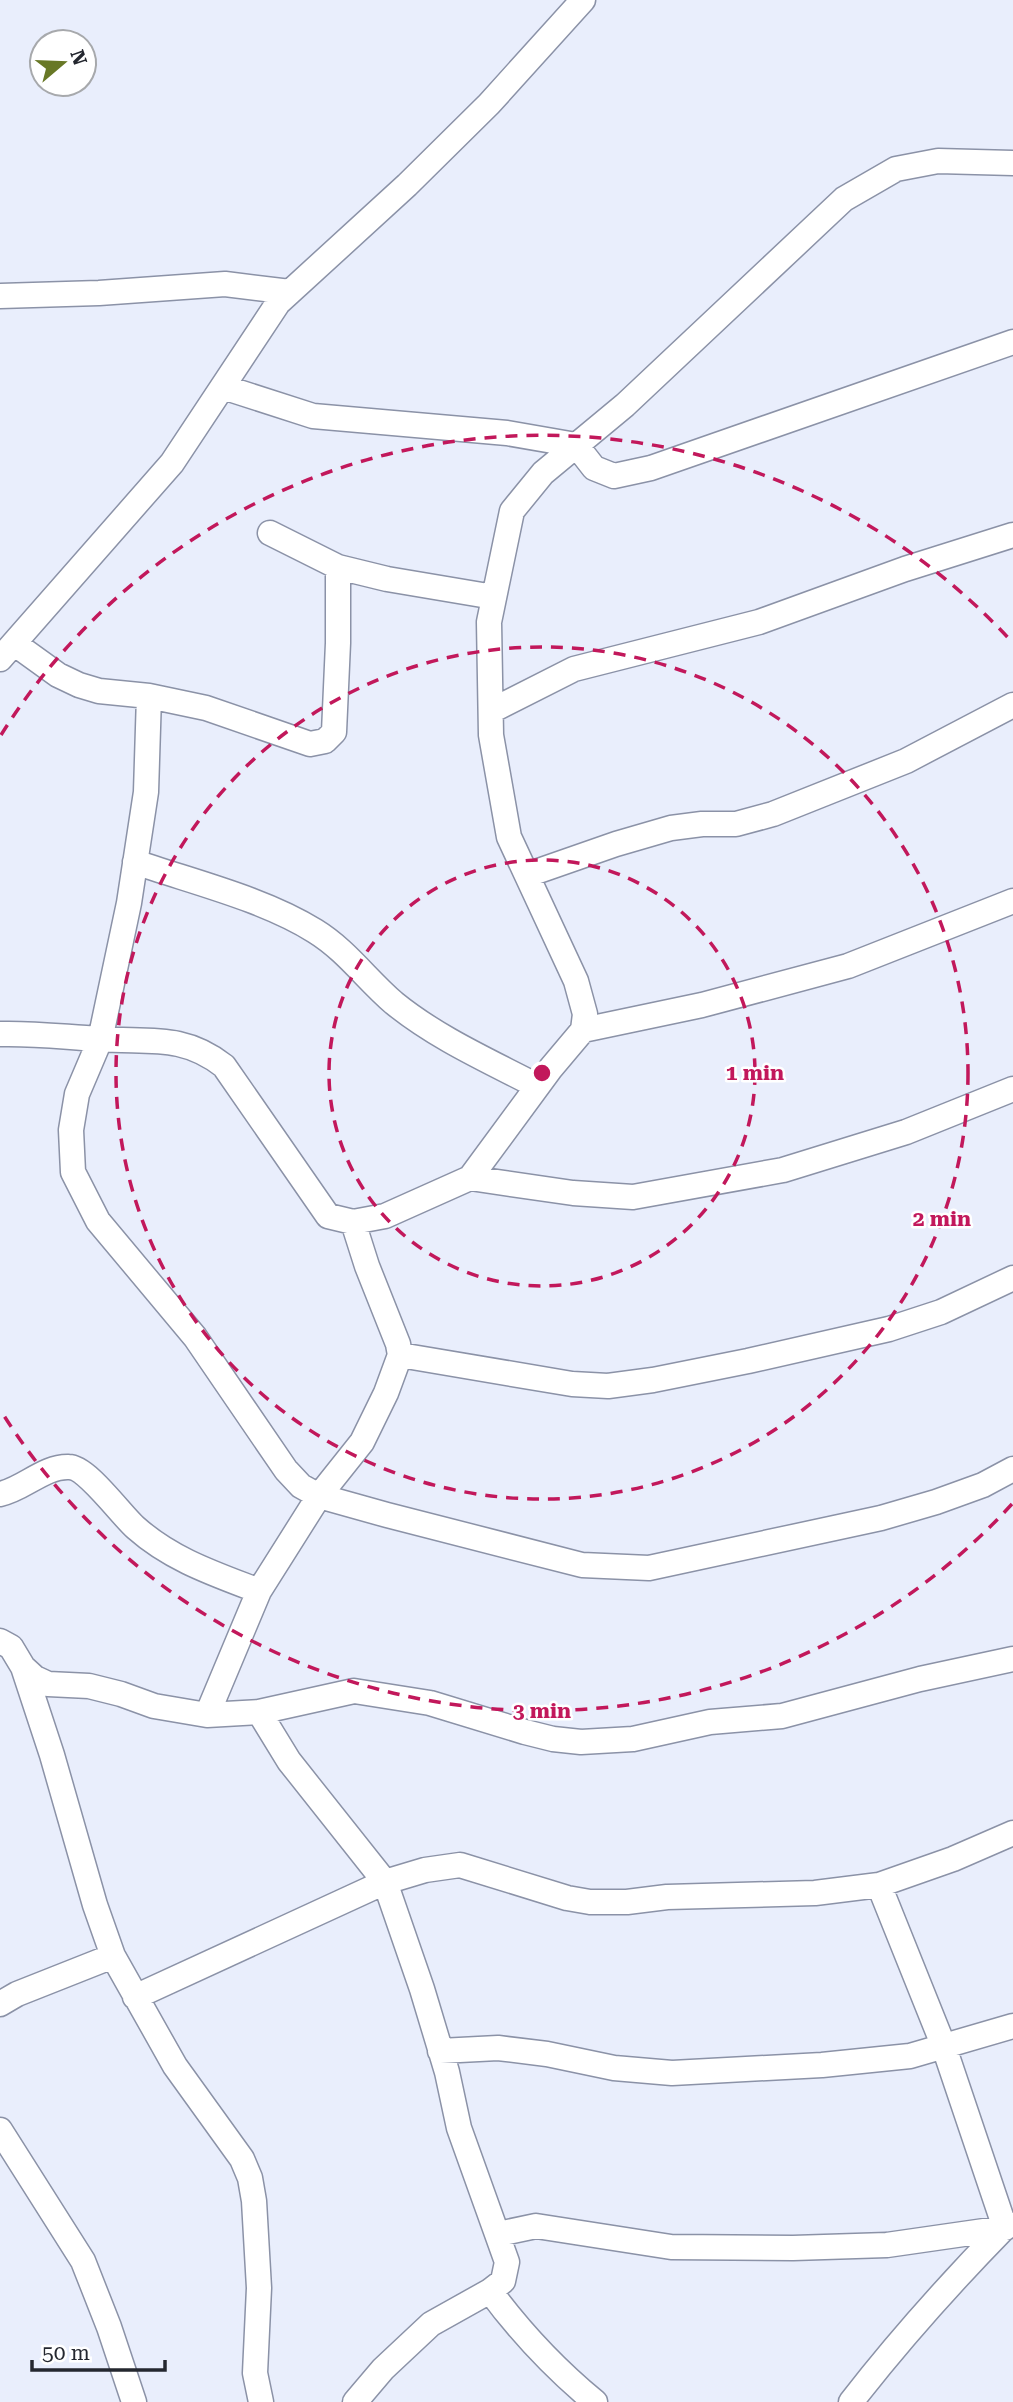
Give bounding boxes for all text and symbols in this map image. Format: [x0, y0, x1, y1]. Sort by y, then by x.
north arrow [28, 28, 98, 98]
text: N [65, 47, 92, 69]
centre of rings [530, 1061, 554, 1085]
text: 1 min [726, 1061, 784, 1085]
text: 2 min [913, 1207, 971, 1231]
text: 3 min [513, 1699, 571, 1723]
scale bar [32, 2328, 164, 2372]
text: 50 m [42, 2341, 90, 2365]

